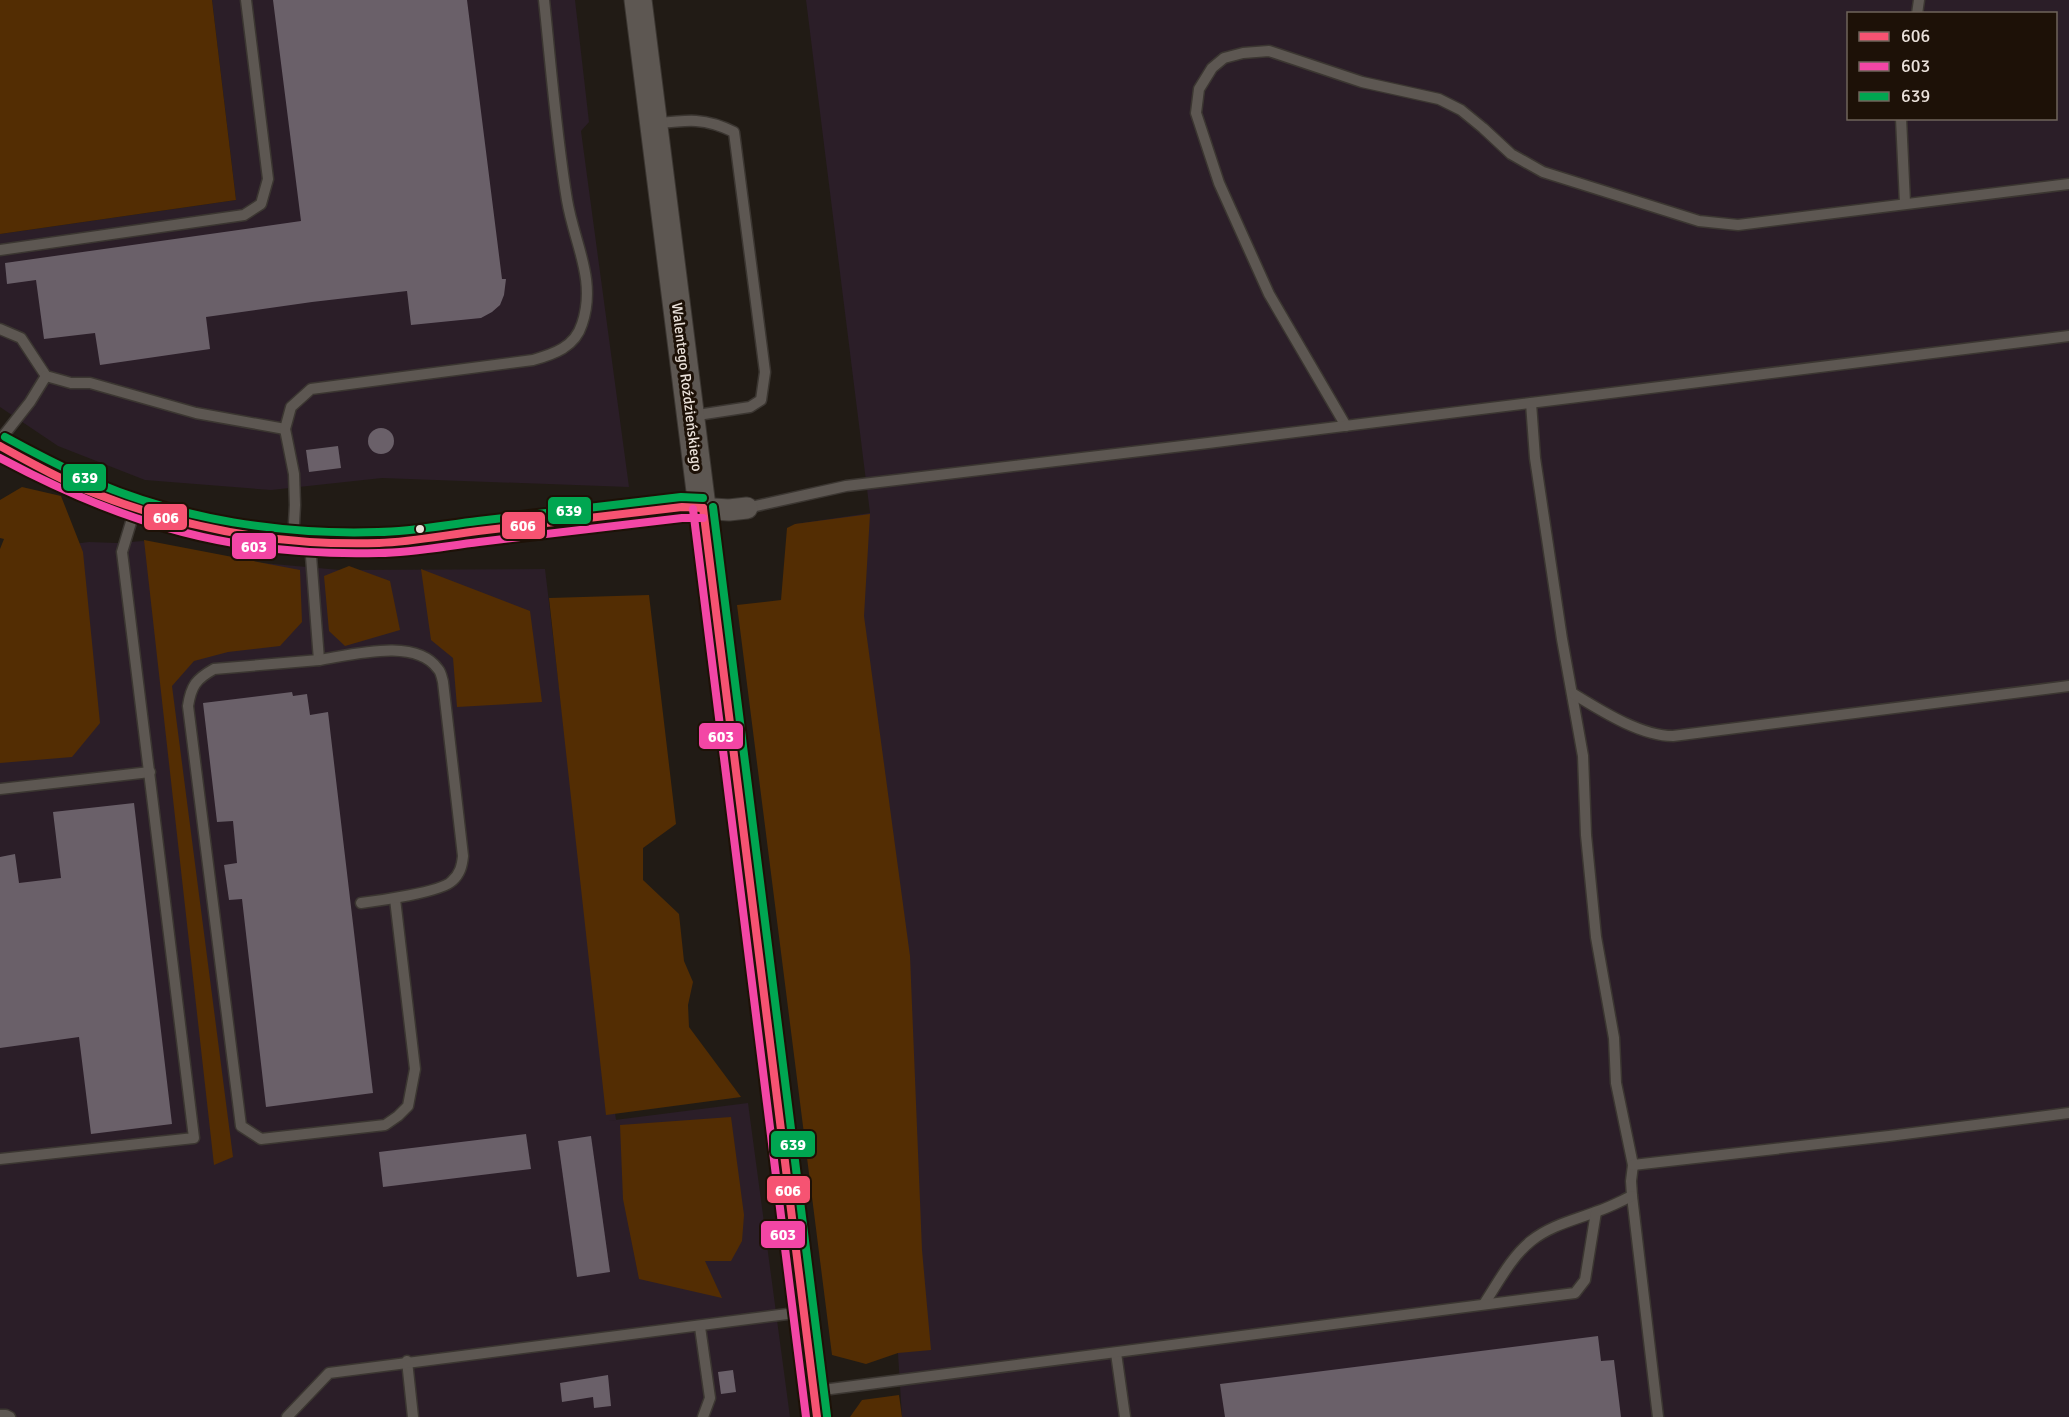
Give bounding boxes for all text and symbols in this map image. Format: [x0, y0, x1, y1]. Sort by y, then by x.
legend [1847, 12, 2057, 120]
text: 606 [1901, 25, 1930, 47]
text: 603 [1901, 55, 1930, 77]
text: 639 [1901, 85, 1930, 107]
street label: Walentego Roździeńskiego [668, 301, 706, 473]
line badge: 639 [62, 463, 107, 492]
text: 639 [72, 468, 98, 488]
line badge: 639 [547, 496, 592, 525]
text: 639 [556, 501, 582, 521]
line badge: 606 [143, 503, 188, 531]
text: 606 [153, 508, 179, 528]
line badge: 606 [501, 511, 546, 540]
text: 606 [510, 516, 536, 536]
unlabelled marker [414, 523, 426, 535]
line badge: 603 [231, 532, 277, 560]
text: 603 [241, 537, 267, 557]
line badge: 603 [698, 722, 744, 750]
text: 603 [708, 727, 734, 747]
line badge: 639 [770, 1130, 816, 1158]
text: 639 [780, 1135, 806, 1155]
line badge: 606 [766, 1175, 811, 1204]
text: 606 [775, 1181, 801, 1201]
line badge: 603 [760, 1220, 806, 1249]
text: 603 [770, 1225, 796, 1245]

